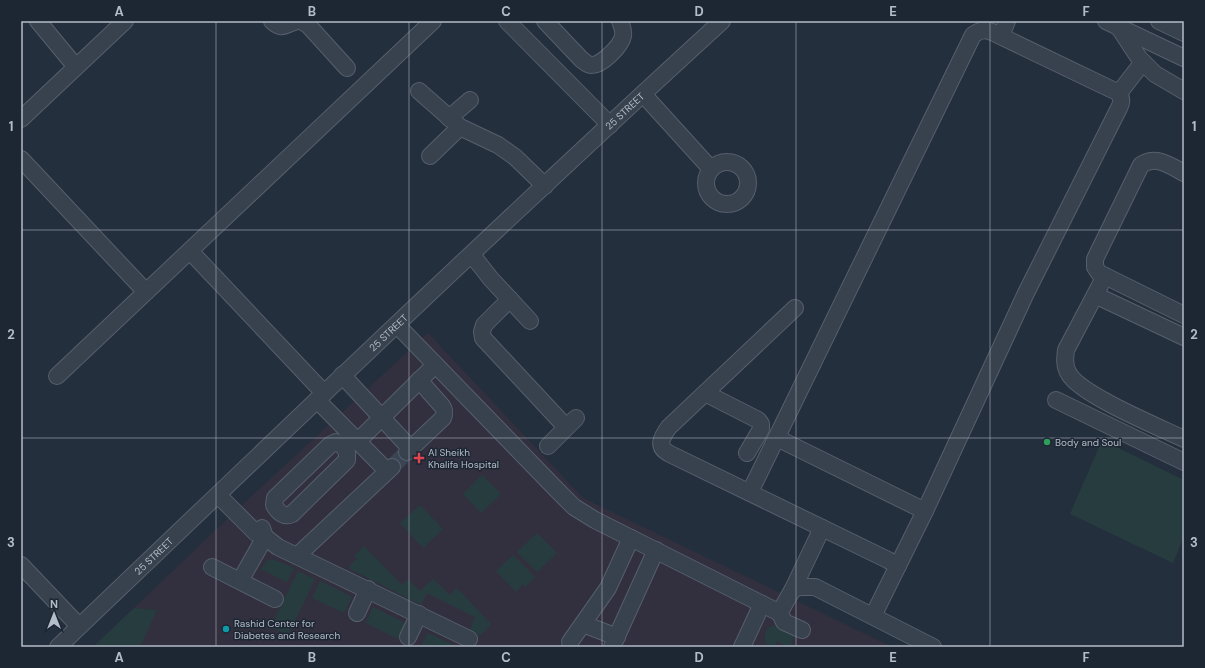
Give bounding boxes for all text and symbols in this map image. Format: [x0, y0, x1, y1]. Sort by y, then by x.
text: A [114, 3, 124, 20]
text: B [308, 3, 316, 20]
text: C [501, 3, 511, 20]
text: D [694, 3, 704, 20]
text: E [889, 3, 897, 20]
text: F [1082, 3, 1090, 20]
street label: 25 STREET [602, 89, 647, 132]
text: 1 [9, 118, 13, 135]
text: 1 [1192, 118, 1196, 135]
street label: 25 STREET [366, 311, 411, 354]
text: 2 [7, 326, 15, 343]
text: 2 [1190, 326, 1198, 343]
place label: Body and Soul [1055, 436, 1121, 449]
marker: Body and Soul [1042, 437, 1052, 447]
place label: Al Sheikh Khalifa Hospital [428, 446, 499, 471]
marker: Al Sheikh Khalifa Hospital [413, 452, 425, 464]
text: 3 [7, 534, 15, 551]
street label: 25 STREET [131, 534, 176, 577]
text: 3 [1190, 534, 1198, 551]
north arrow [34, 594, 74, 634]
text: N [50, 597, 58, 611]
place label: Rashid Center for Diabetes and Research [234, 617, 340, 642]
marker: Rashid Center for Diabetes and Research [221, 624, 231, 634]
text: A [114, 649, 124, 666]
text: B [308, 649, 316, 666]
text: C [501, 649, 511, 666]
text: D [694, 649, 704, 666]
text: E [889, 649, 897, 666]
text: F [1082, 649, 1090, 666]

